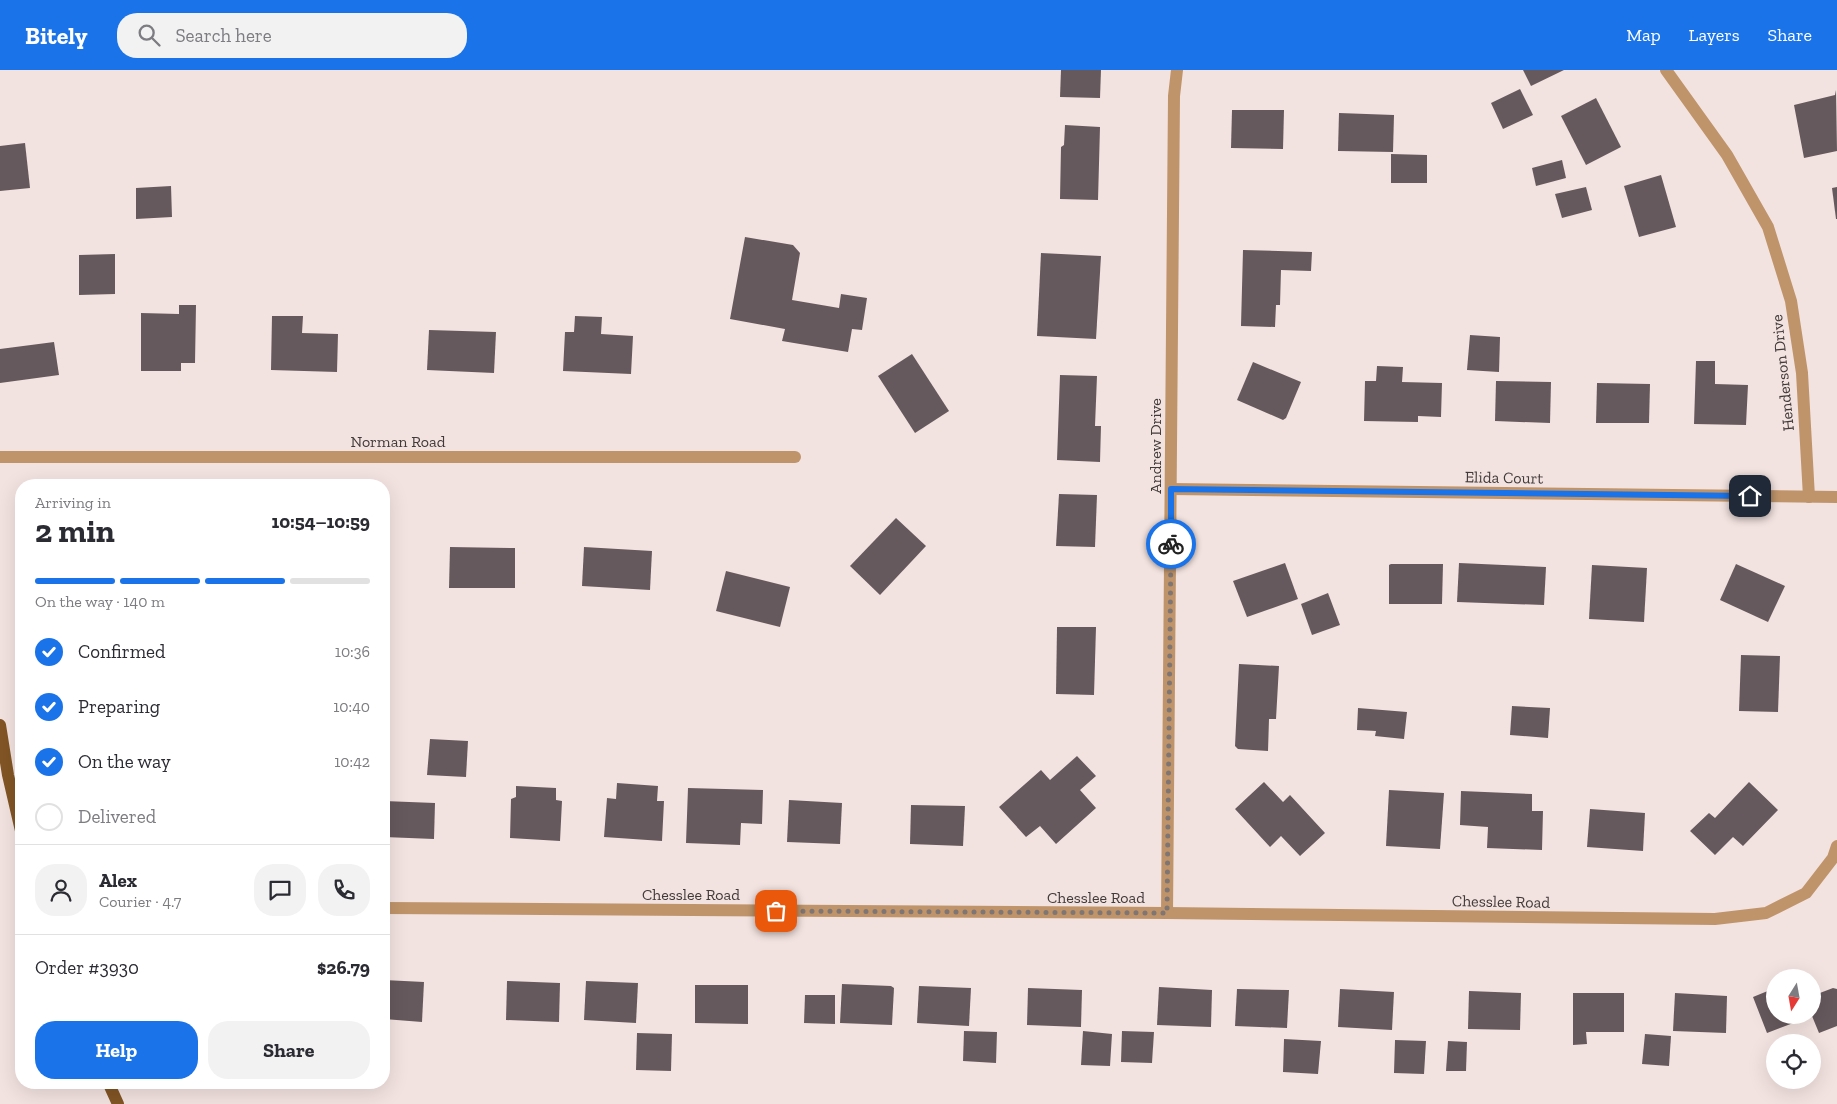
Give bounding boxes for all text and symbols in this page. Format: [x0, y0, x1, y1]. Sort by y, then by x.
search box [117, 13, 467, 58]
text: Bitely [25, 21, 87, 50]
icon: search [135, 21, 163, 49]
text: Search here [175, 24, 272, 47]
text: Map [1626, 24, 1661, 46]
text: Layers [1689, 24, 1740, 46]
text: Share [1768, 24, 1812, 46]
street label: Henderson Drive [1767, 314, 1798, 432]
street label: Andrew Drive [1146, 398, 1165, 494]
street label: Norman Road [350, 432, 446, 451]
street label: Elida Court [1465, 467, 1543, 488]
pin [1729, 475, 1771, 517]
icon: home [1736, 482, 1764, 510]
text: Arriving in [35, 493, 111, 512]
text: 10:54–10:59 [272, 510, 370, 533]
text: 2 min [35, 512, 115, 550]
courier [1146, 519, 1196, 569]
icon: bike [1157, 530, 1185, 558]
text: On the way · 140 m [35, 592, 165, 611]
icon: check [35, 638, 63, 666]
text: Confirmed [78, 640, 165, 663]
text: 10:36 [335, 642, 370, 661]
icon: check [35, 693, 63, 721]
text: Preparing [78, 695, 160, 718]
text: 10:40 [333, 697, 370, 716]
icon: check [35, 748, 63, 776]
text: On the way [78, 750, 171, 773]
text: 10:42 [334, 752, 370, 771]
text: Delivered [78, 805, 156, 828]
button: person [35, 864, 87, 916]
button: chat [254, 864, 306, 916]
button: phone [318, 864, 370, 916]
text: Alex [99, 869, 137, 892]
street label: Chesslee Road [642, 885, 740, 904]
street label: Chesslee Road [1047, 888, 1145, 907]
pin [755, 890, 797, 932]
street label: Chesslee Road [1452, 891, 1550, 912]
text: Courier · 4.7 [99, 892, 181, 911]
icon: bag [762, 897, 790, 925]
text: Order #3930 [35, 956, 139, 979]
text: $26.79 [317, 956, 370, 979]
north arrow [1766, 969, 1821, 1024]
map controls [1766, 969, 1821, 1089]
button: Help [35, 1021, 198, 1079]
button: Share [208, 1021, 370, 1079]
button: locate [1766, 1034, 1821, 1089]

